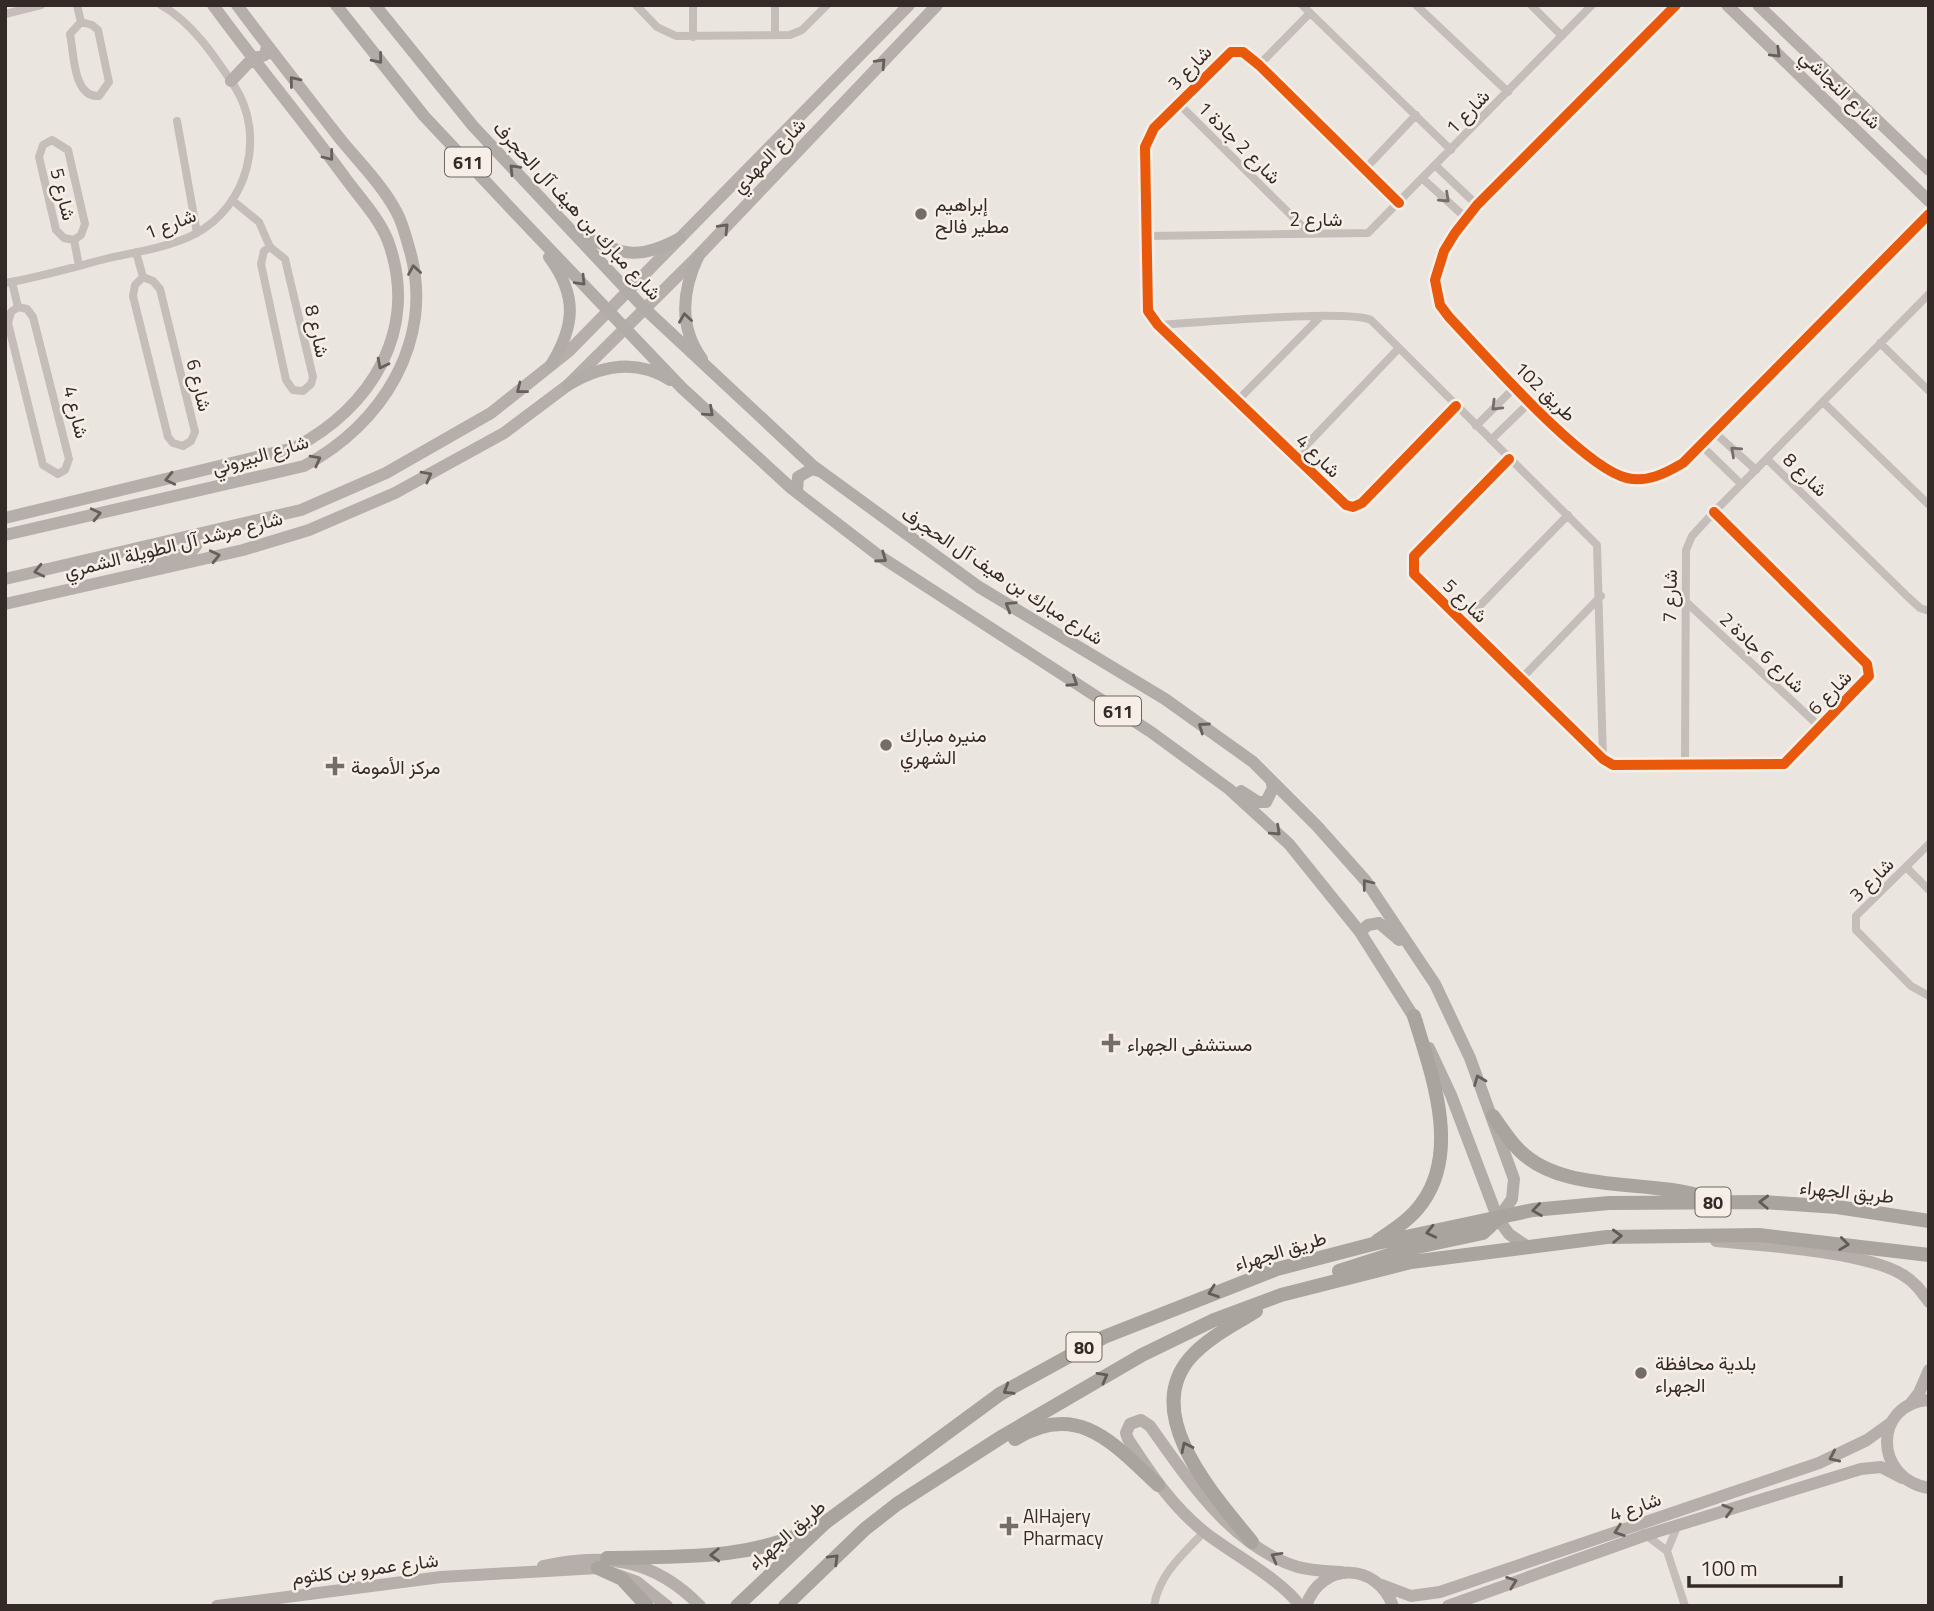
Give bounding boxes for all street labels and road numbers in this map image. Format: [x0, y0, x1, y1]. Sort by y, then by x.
street label: شارع 3 [1160, 38, 1218, 96]
street label: شارع النجاشي [1792, 42, 1888, 137]
street label: شارع 1 [1438, 82, 1496, 140]
street label: شارع 2 جادة 1 [1192, 94, 1288, 190]
street label: شارع المهدي [724, 110, 813, 201]
street label: شارع مبارك بن هيف آل الحجرف [487, 114, 669, 306]
road number: 611 [445, 148, 491, 176]
street label: شارع 5 [44, 165, 84, 223]
street label: شارع 1 [140, 200, 200, 246]
street label: شارع 2 [1289, 204, 1343, 233]
street label: شارع 8 [298, 302, 338, 360]
street label: طريق 102 [1508, 354, 1584, 428]
street label: شارع 6 [180, 356, 220, 414]
street label: شارع 4 [57, 383, 97, 441]
street label: شارع البيروني [208, 426, 312, 484]
street label: شارع 4 [1290, 426, 1348, 484]
street label: شارع 8 [1777, 445, 1835, 503]
street label: شارع مبارك بن هيف آل الحجرف [896, 499, 1110, 651]
street label: شارع مرشد آل الطويلة الشمري [61, 503, 286, 587]
street label: شارع 7 [1654, 569, 1684, 623]
street label: شارع 5 [1437, 571, 1495, 629]
street label: شارع 6 جادة 2 [1714, 605, 1812, 699]
street label: شارع 6 [1800, 663, 1858, 721]
road number: 611 [1095, 696, 1141, 726]
street label: شارع 3 [1842, 850, 1900, 908]
street label: طريق الجهراء [1798, 1172, 1896, 1210]
road number: 80 [1696, 1188, 1730, 1217]
street label: طريق الجهراء [1230, 1222, 1330, 1278]
road number: 80 [1066, 1332, 1102, 1362]
street label: شارع 4 [1605, 1484, 1665, 1528]
street label: طريق الجهراء [741, 1492, 831, 1576]
street label: شارع عمرو بن كلثوم [290, 1545, 440, 1591]

